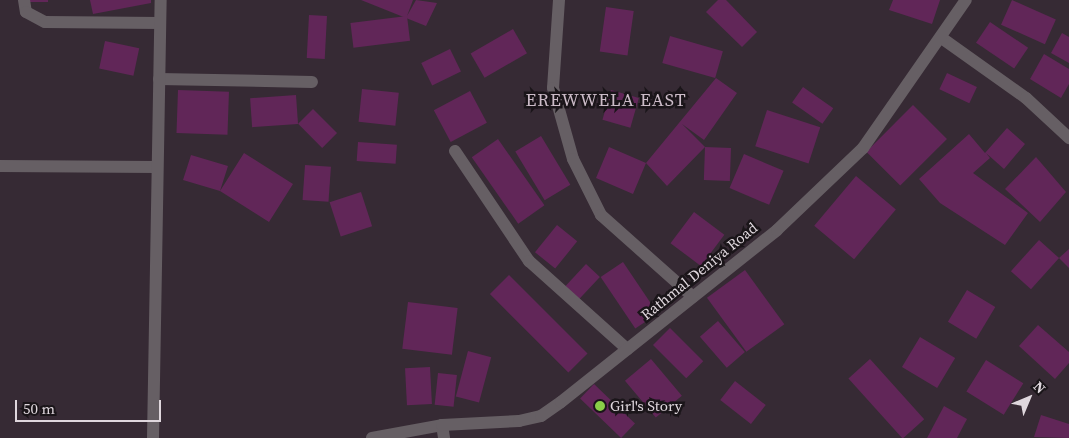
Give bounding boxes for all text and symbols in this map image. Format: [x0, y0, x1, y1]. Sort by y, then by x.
district label: EREWWELA EAST [524, 89, 688, 111]
street label: Rathmal Deniya Road [637, 219, 761, 323]
north arrow [1004, 373, 1054, 423]
text: N [1029, 377, 1050, 398]
scale bar [18, 390, 164, 422]
place label: Girl's Story [610, 397, 682, 415]
text: 50 m [23, 398, 55, 419]
marker: Girl's Story [594, 400, 606, 412]

